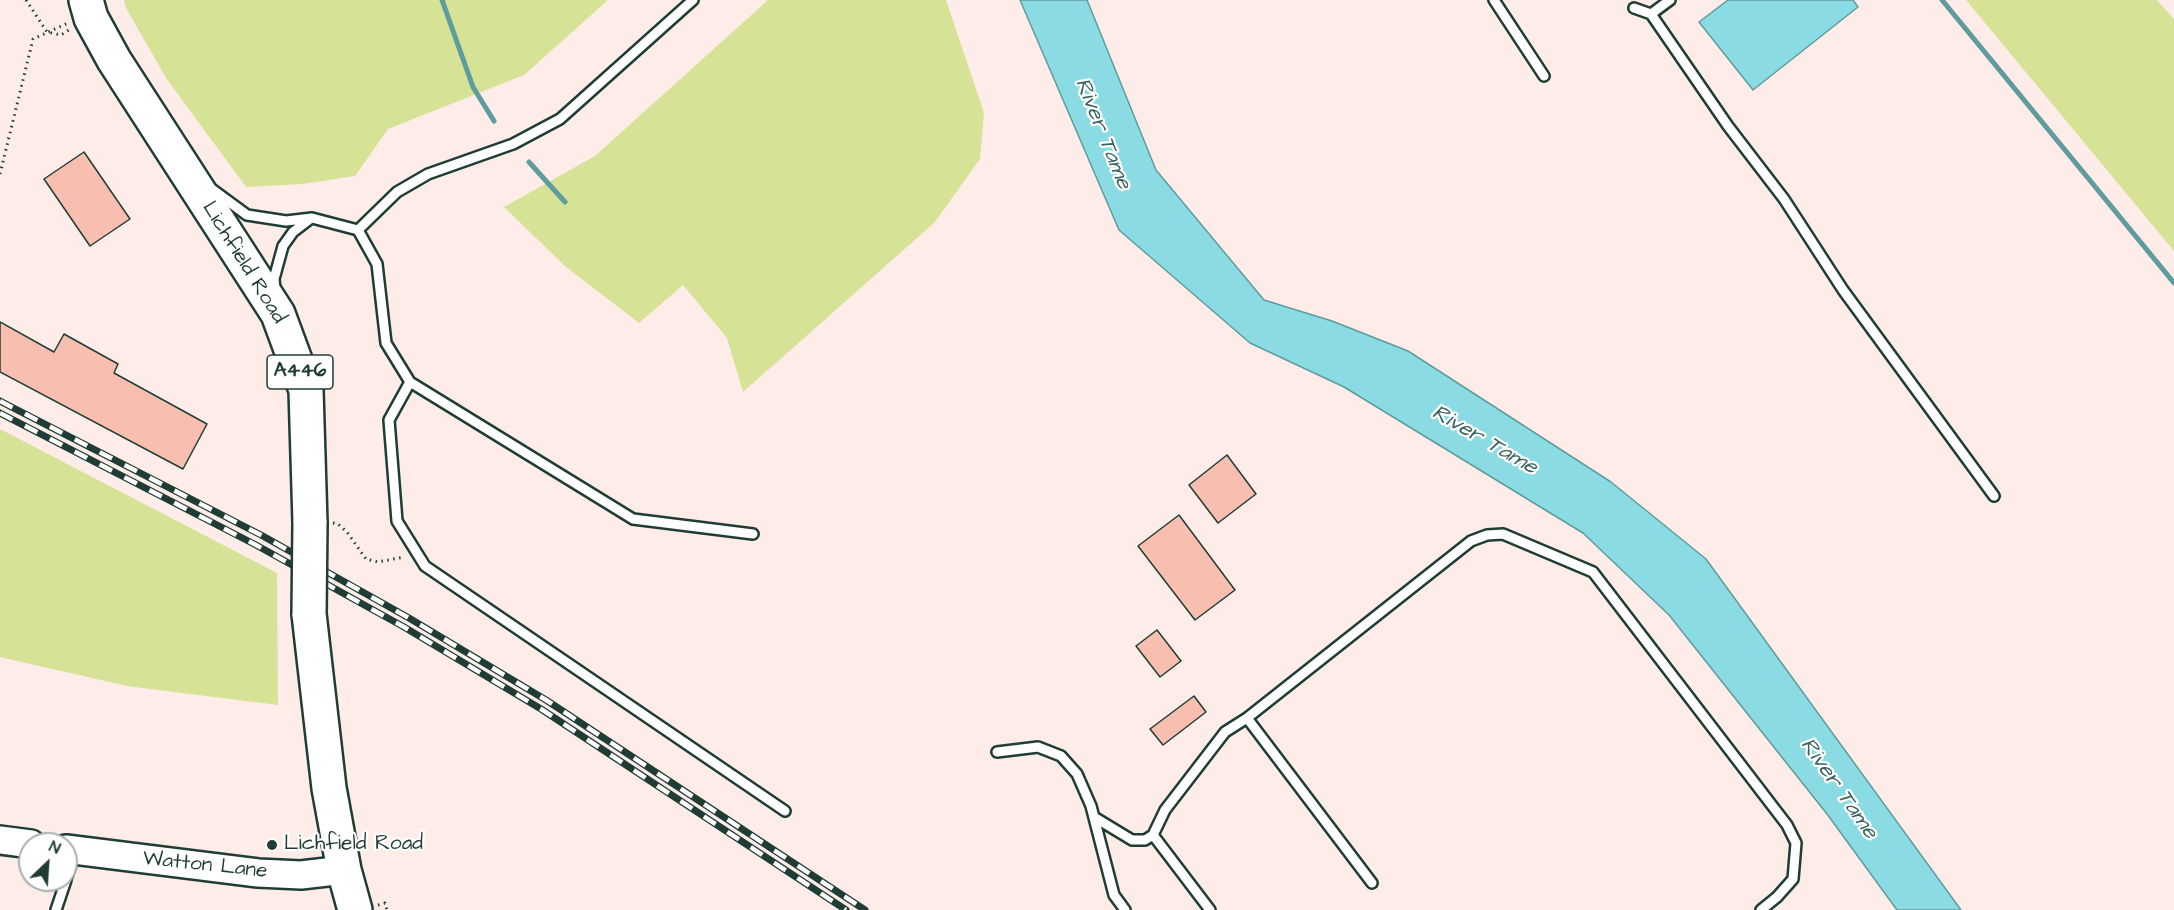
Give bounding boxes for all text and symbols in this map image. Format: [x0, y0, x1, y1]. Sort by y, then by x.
water label: River Tame [1068, 75, 1136, 193]
street label: Lichfield Road [195, 197, 291, 329]
road number: A446 [267, 355, 333, 389]
water label: River Tame [1427, 400, 1541, 482]
water label: River Tame [1794, 733, 1882, 845]
north arrow [18, 832, 78, 892]
place label: Lichfield Road [284, 832, 423, 858]
text: N [46, 835, 64, 860]
marker: Lichfield Road [265, 838, 279, 852]
street label: Watton Lane [141, 847, 269, 885]

